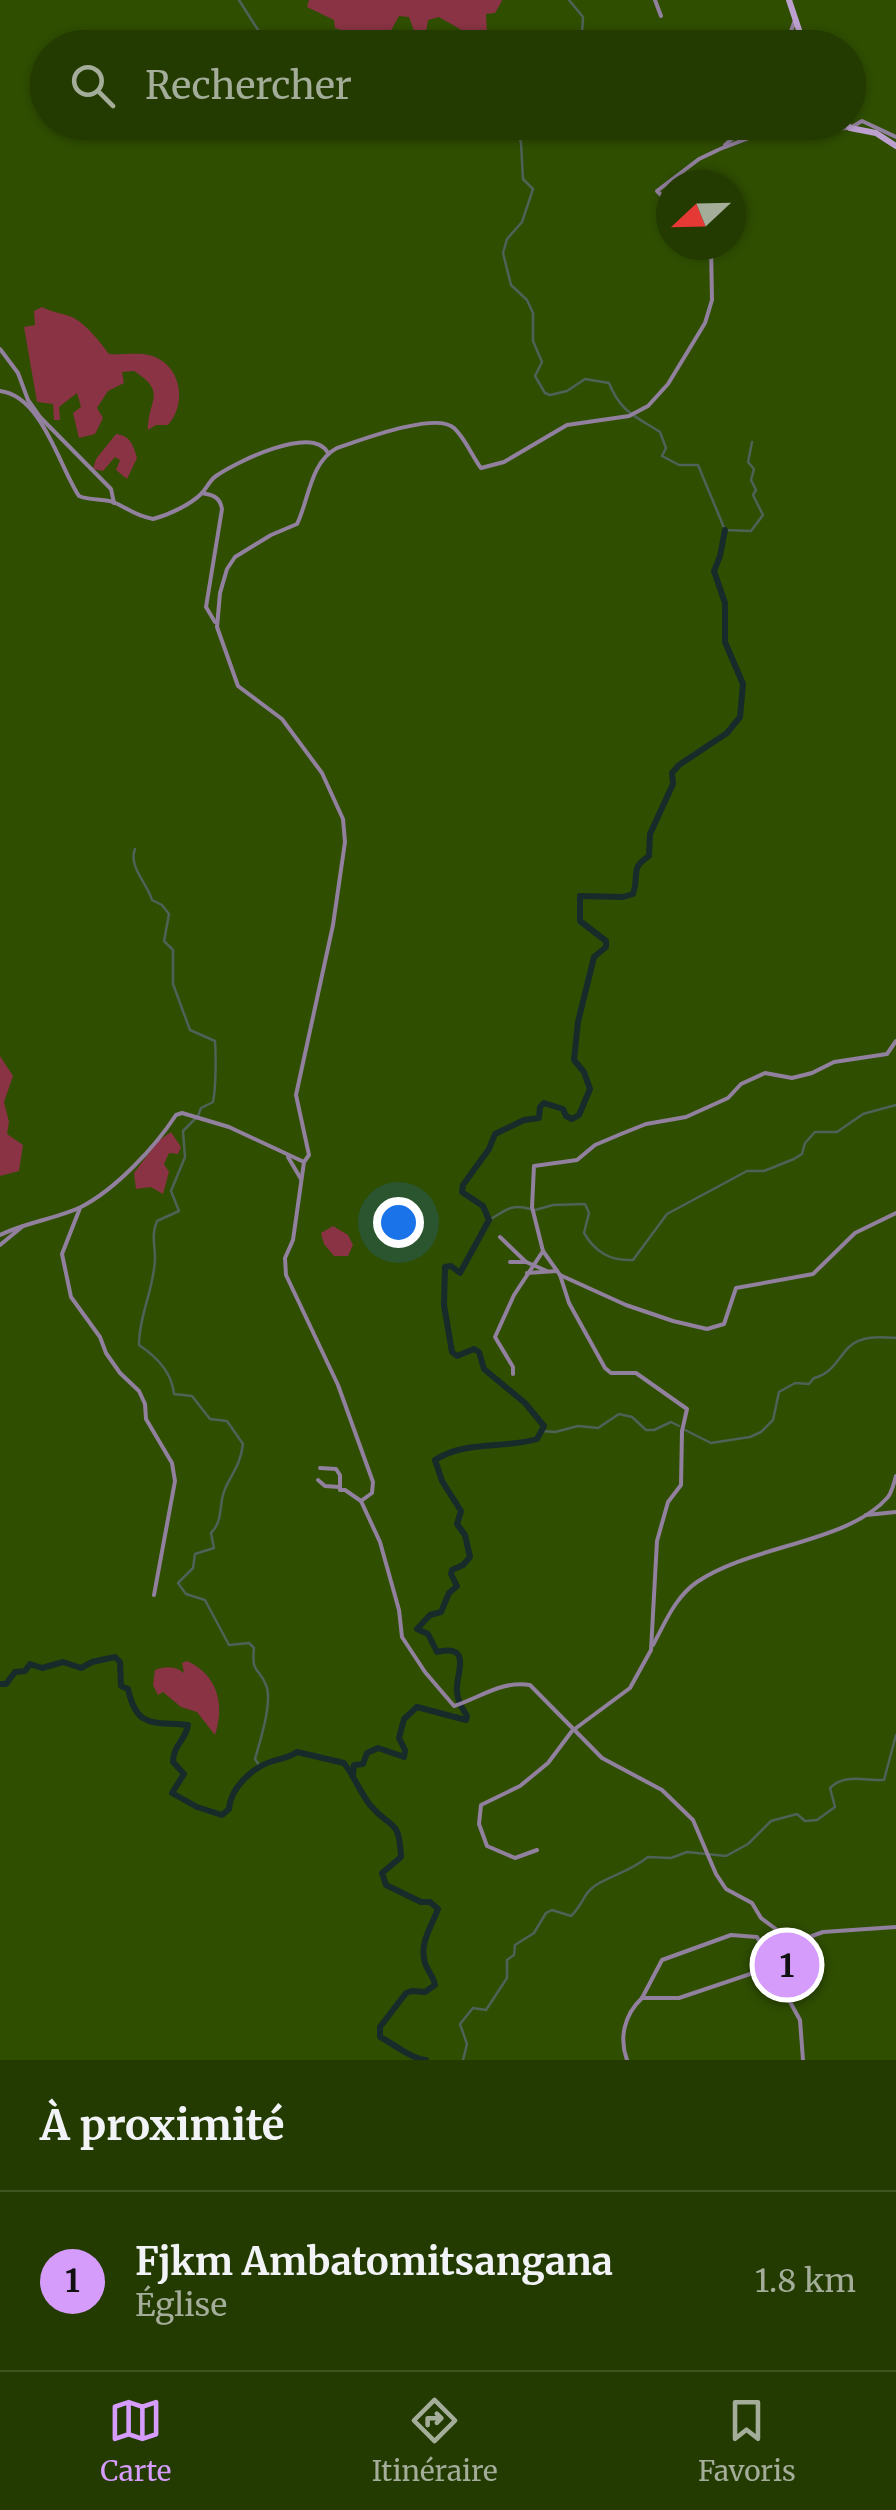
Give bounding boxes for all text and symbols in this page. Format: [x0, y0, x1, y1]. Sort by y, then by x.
search box [30, 30, 866, 140]
icon: search [65, 58, 120, 113]
text: Rechercher [145, 62, 352, 109]
north arrow [656, 170, 746, 260]
your location [373, 1197, 424, 1248]
pin: 1 [754, 1928, 820, 2002]
text: À proximité [40, 2099, 284, 2151]
text: Fjkm Ambatomitsangana [135, 2238, 613, 2285]
text: 1 [65, 2261, 80, 2301]
text: 1.8 km [755, 2261, 856, 2301]
text: Église [135, 2285, 227, 2325]
tab: Carte [100, 2393, 171, 2489]
tab: Itinéraire [372, 2393, 498, 2489]
tab: Favoris [698, 2393, 796, 2489]

